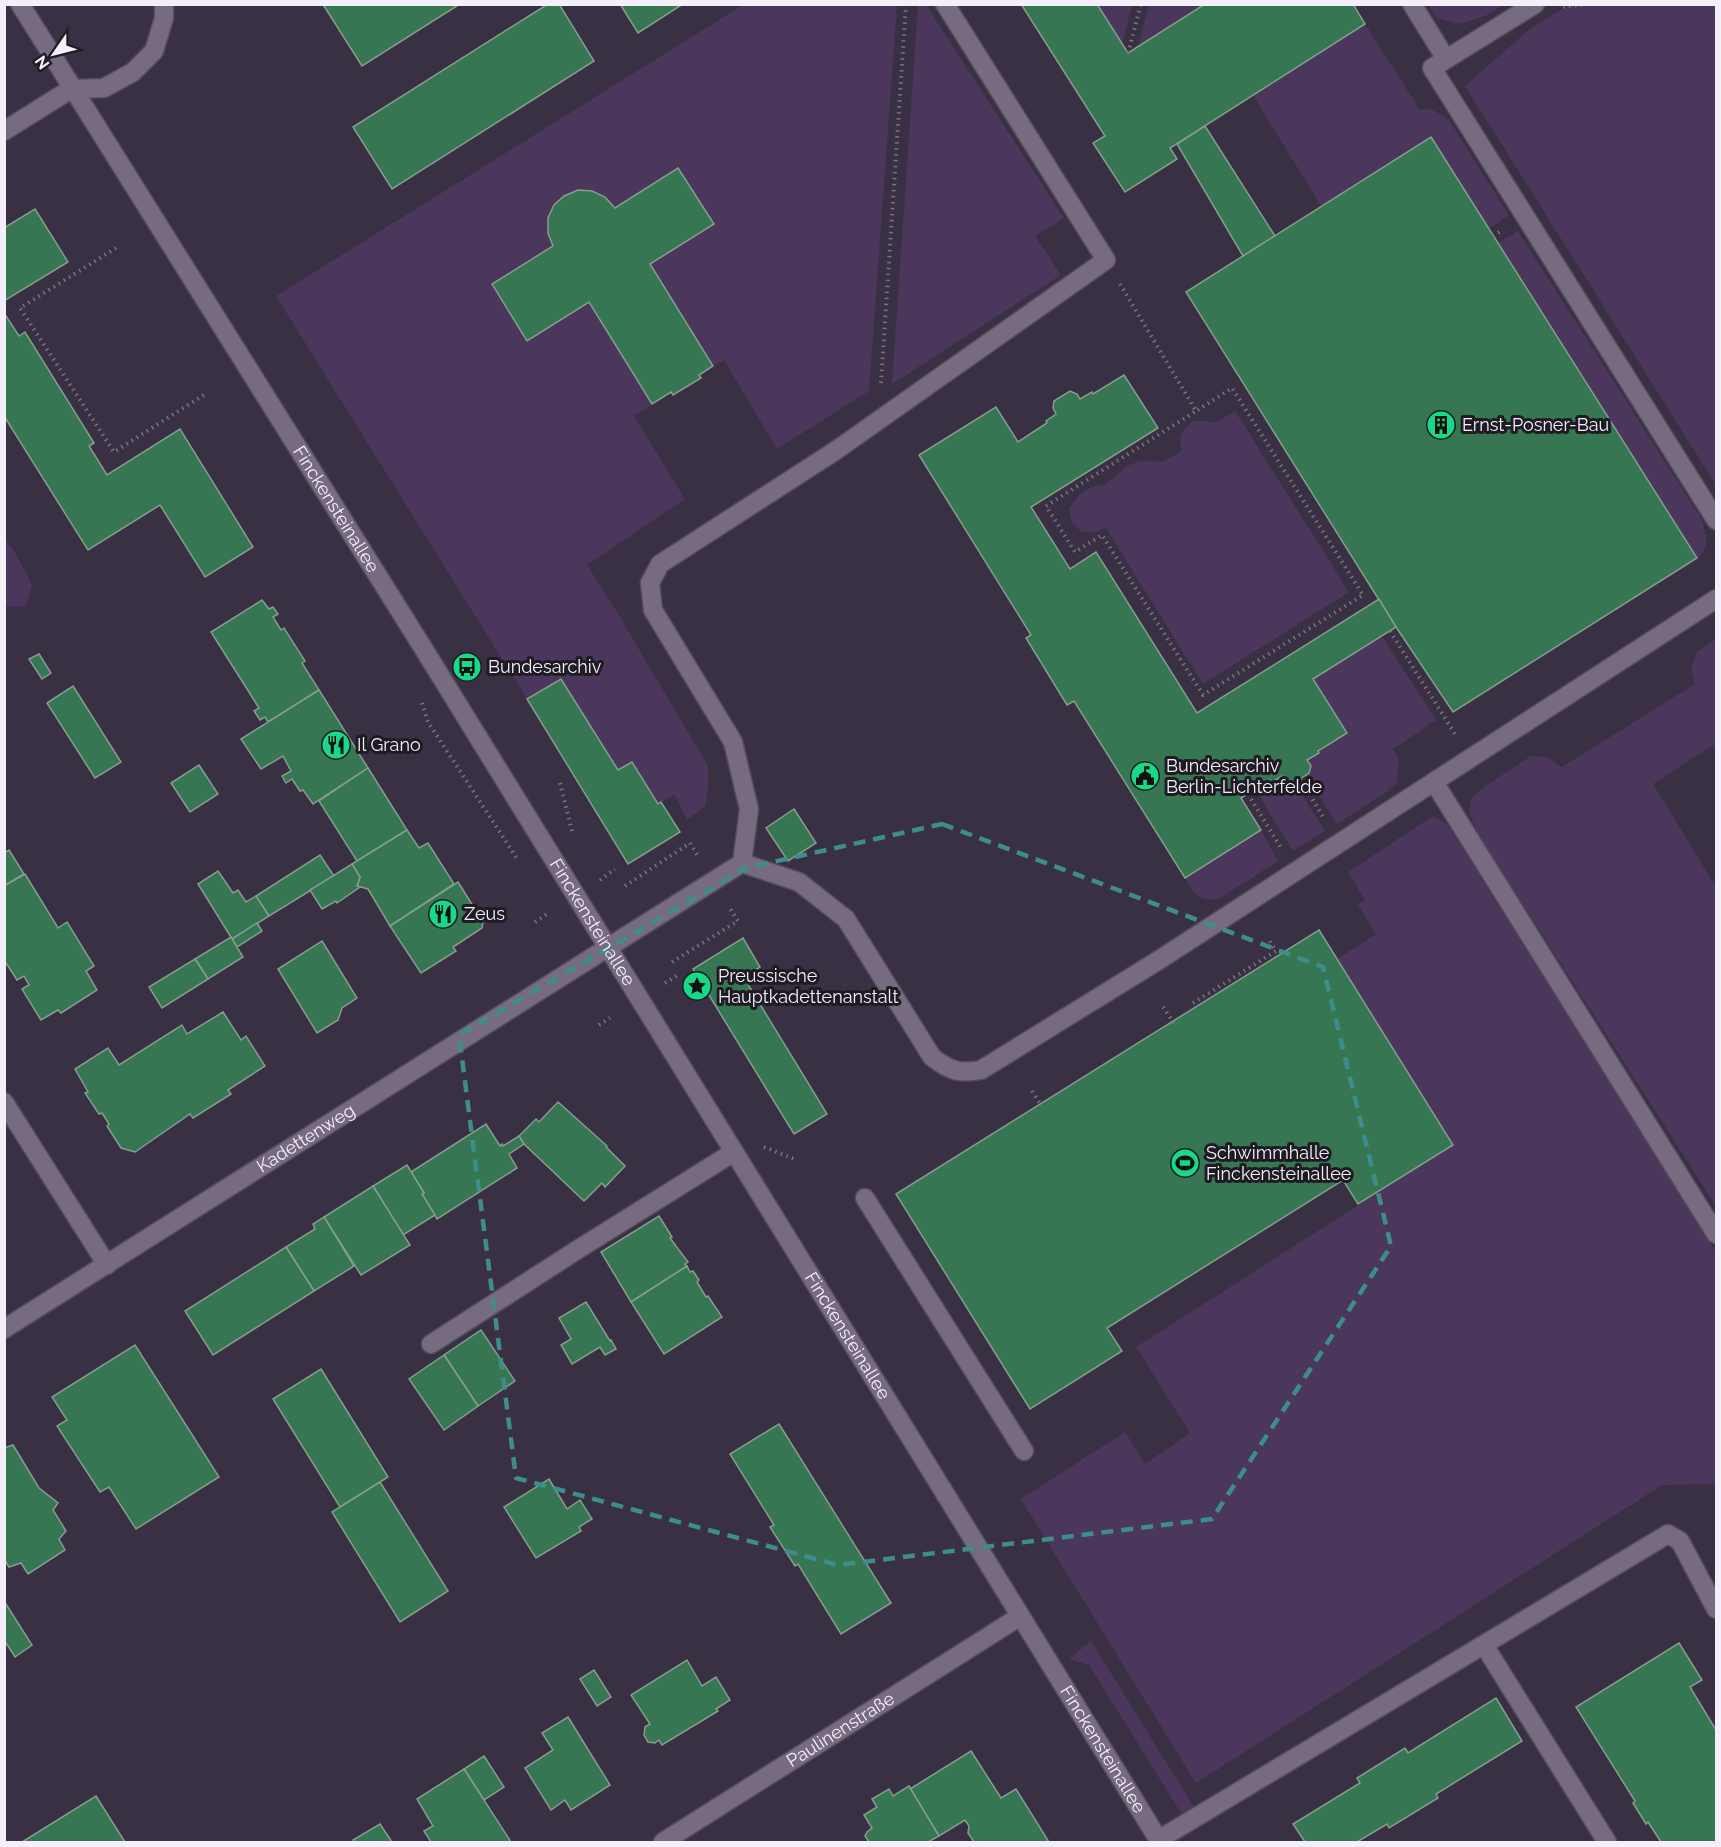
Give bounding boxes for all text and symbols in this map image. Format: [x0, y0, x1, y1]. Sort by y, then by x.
north arrow [24, 24, 84, 84]
text: N [31, 52, 53, 73]
building icon: Ernst-Posner-Bau [1425, 409, 1457, 441]
place label: Ernst-Posner-Bau [1462, 414, 1609, 435]
street label: Finckensteinallee [289, 442, 384, 576]
bus stop icon: Bundesarchiv [451, 651, 483, 683]
place label: Bundesarchiv [488, 656, 602, 677]
restaurant icon: Il Grano [320, 729, 352, 761]
place label: Il Grano [357, 734, 421, 755]
place label: Bundesarchiv Berlin-Lichterfelde [1166, 755, 1323, 797]
public building icon: Bundesarchiv Berlin-Lichterfelde [1129, 760, 1161, 792]
street label: Finckensteinallee [546, 855, 640, 990]
restaurant icon: Zeus [427, 898, 459, 930]
place label: Zeus [464, 903, 505, 924]
place label: Preussische Hauptkadettenanstalt [718, 965, 898, 1007]
place icon: Preussische Hauptkadettenanstalt [681, 970, 713, 1002]
street label: Kadettenweg [253, 1099, 358, 1177]
place label: Schwimmhalle Finckensteinallee [1206, 1142, 1352, 1184]
sports icon: Schwimmhalle Finckensteinallee [1169, 1147, 1201, 1179]
street label: Finckensteinallee [801, 1268, 895, 1403]
street label: Finckensteinallee [1056, 1682, 1151, 1817]
street label: Paulinenstraße [783, 1687, 898, 1771]

